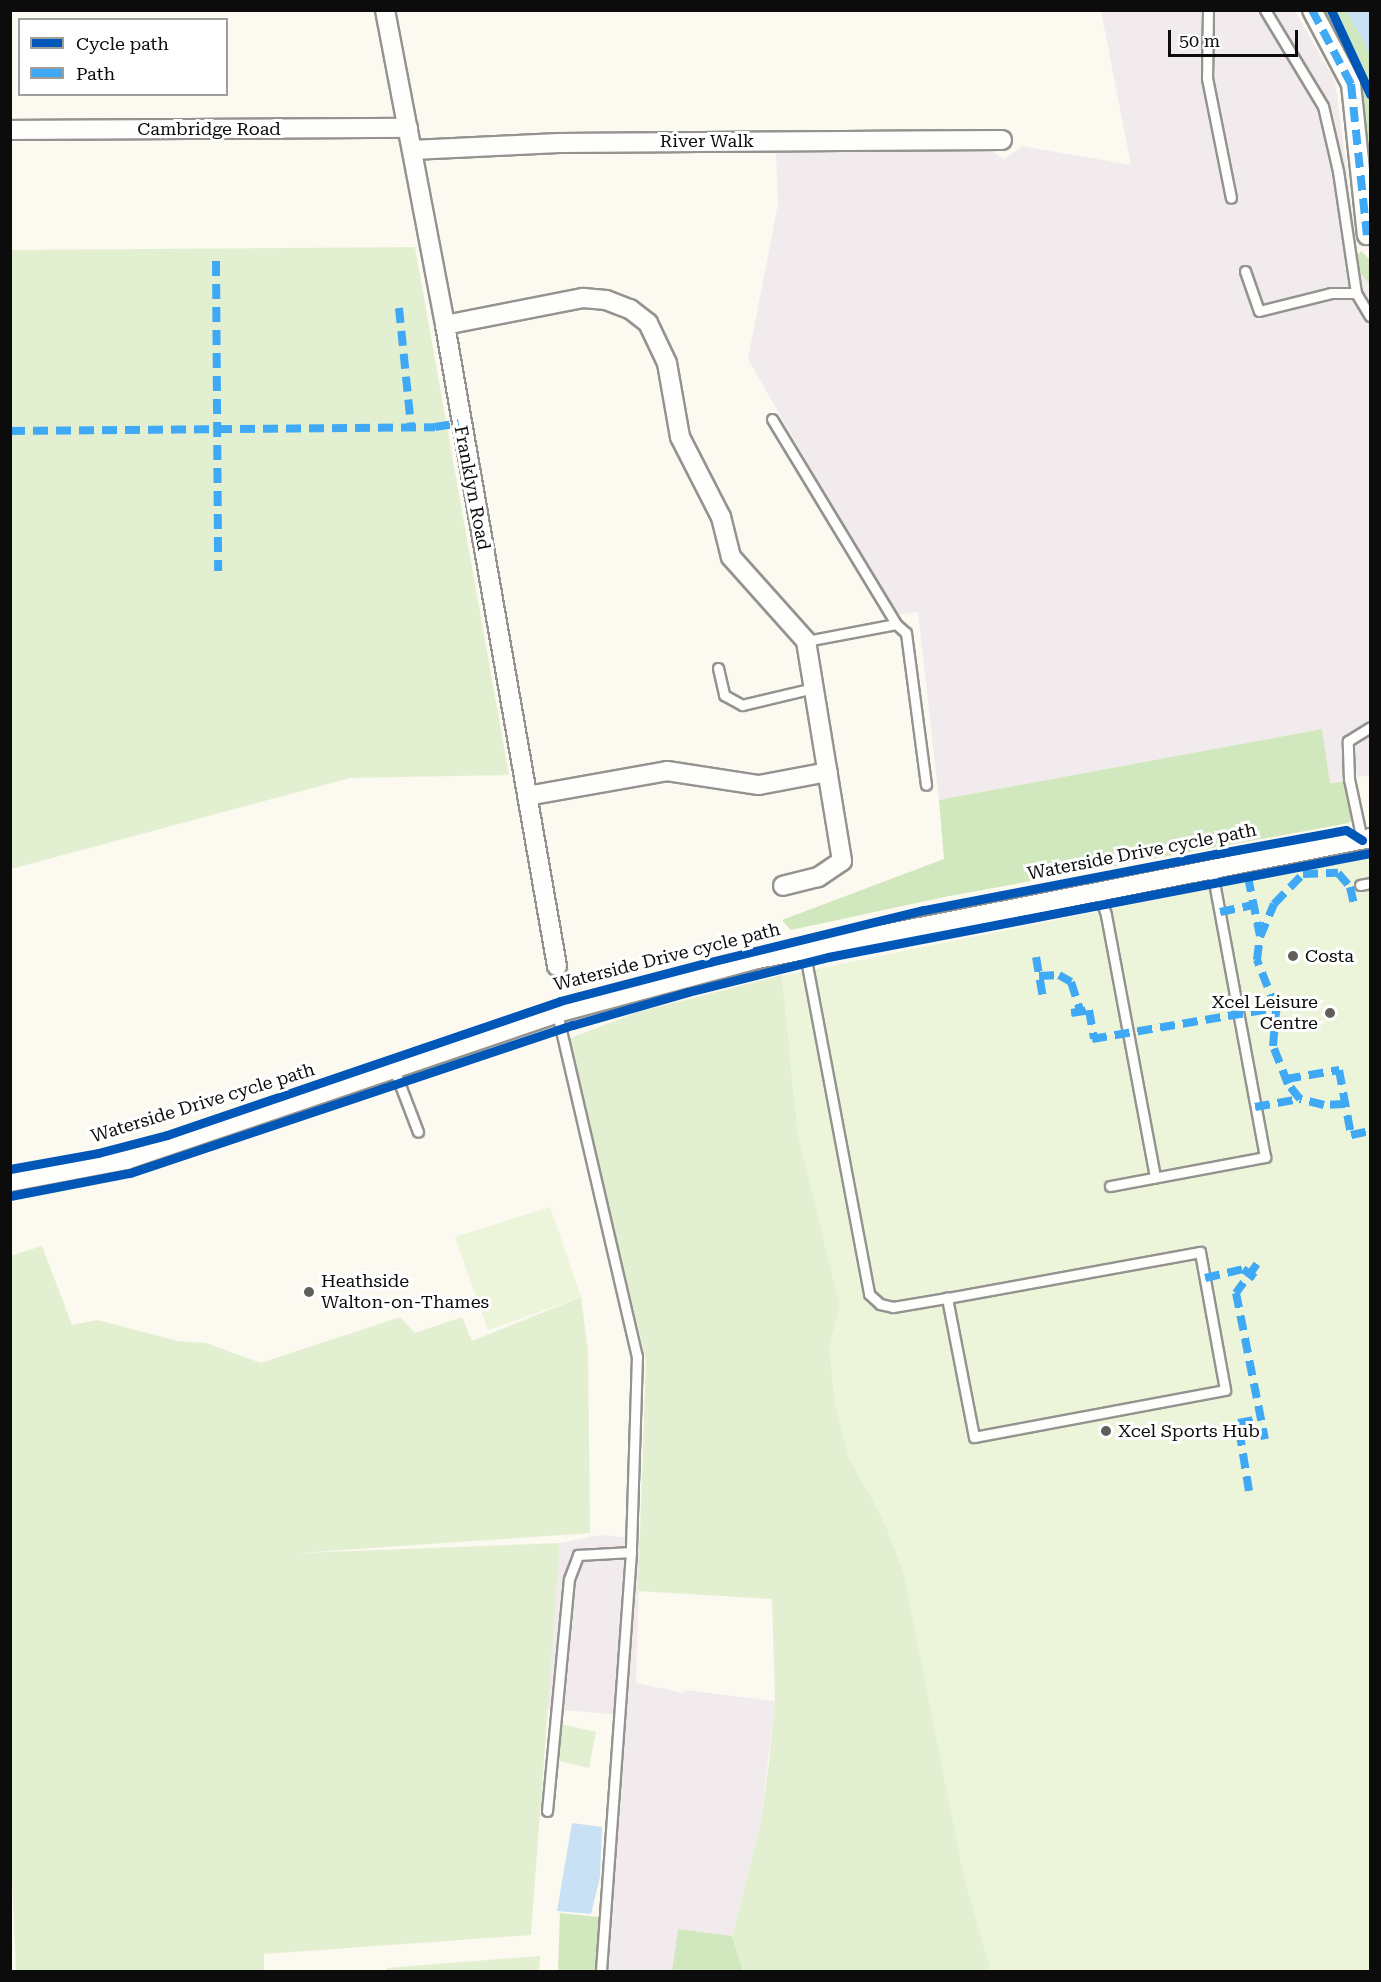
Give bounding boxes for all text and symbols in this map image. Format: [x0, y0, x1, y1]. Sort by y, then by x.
legend [18, 18, 228, 96]
scale bar [1171, 18, 1302, 56]
text: 50 m [1179, 30, 1220, 51]
text: Cycle path [76, 33, 169, 54]
text: Path [76, 63, 115, 84]
street label: Cambridge Road [137, 118, 281, 140]
street label: River Walk [660, 130, 754, 152]
street label: Franklyn Road [449, 424, 495, 552]
street label: Waterside Drive cycle path [1026, 819, 1258, 885]
street label: Waterside Drive cycle path [551, 918, 783, 996]
place label: Costa [1305, 945, 1354, 967]
marker: Costa [1286, 949, 1300, 963]
place label: Xcel Leisure Centre [1212, 992, 1318, 1034]
marker: Xcel Leisure Centre [1323, 1006, 1337, 1020]
street label: Waterside Drive cycle path [89, 1059, 317, 1147]
place label: Heathside Walton-on-Thames [321, 1271, 489, 1314]
marker: Heathside Walton-on-Thames [302, 1285, 316, 1299]
place label: Xcel Sports Hub [1118, 1420, 1260, 1442]
marker: Xcel Sports Hub [1099, 1424, 1113, 1438]

